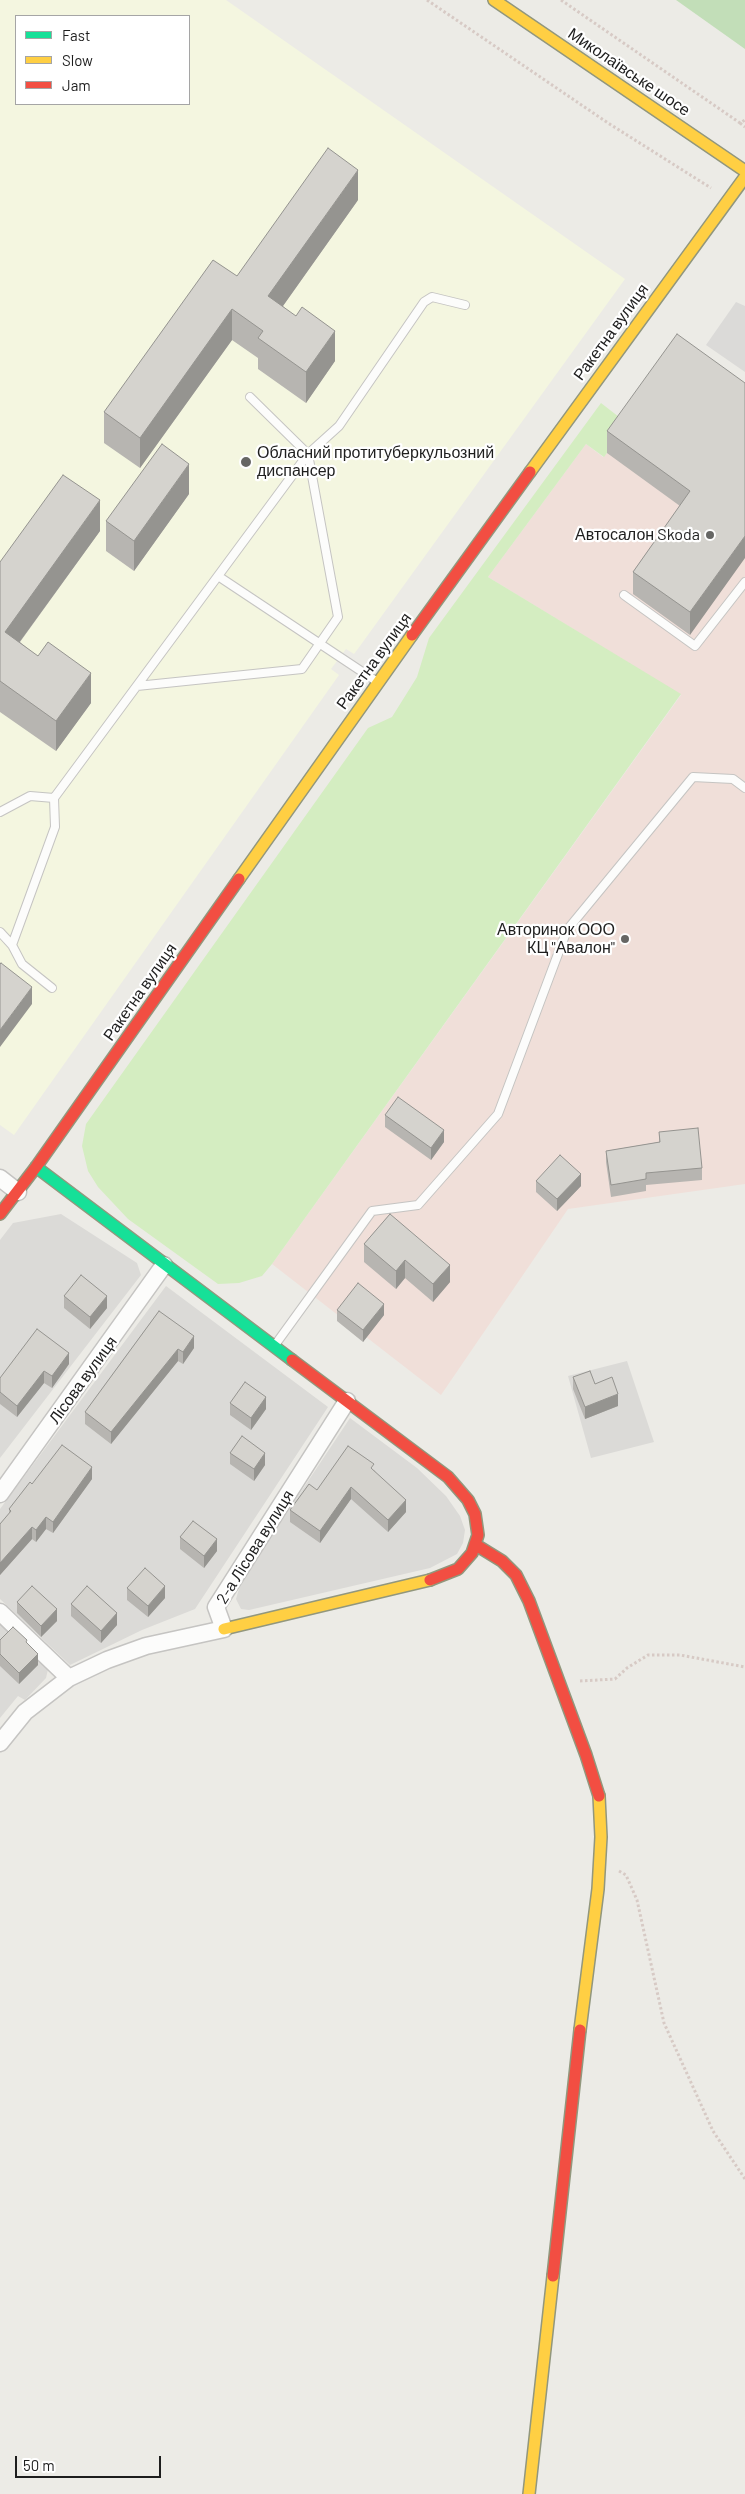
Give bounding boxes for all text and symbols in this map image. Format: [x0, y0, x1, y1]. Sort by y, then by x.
legend [15, 15, 190, 105]
street label: Миколаївське шосе [564, 24, 694, 120]
text: Fast [62, 26, 90, 44]
text: Slow [62, 51, 93, 69]
text: Jam [62, 76, 91, 94]
street label: Ракетна вулиця [570, 280, 652, 384]
place label: Обласний протитуберкульозний диспансер [257, 443, 494, 481]
marker: Обласний протитуберкульозний диспансер [239, 455, 253, 469]
place label: Автосалон Skoda [575, 525, 700, 545]
marker: Автосалон Skoda [704, 529, 716, 541]
street label: Ракетна вулиця [333, 609, 415, 713]
place label: Авторинок ООО КЦ "Авалон" [497, 920, 615, 958]
marker: Авторинок ООО КЦ "Авалон" [619, 933, 631, 945]
street label: Ракетна вулиця [99, 939, 181, 1045]
street label: Лісова вулиця [45, 1333, 121, 1427]
street label: 2-а Лісова вулиця [212, 1487, 298, 1607]
scale bar [18, 2446, 164, 2478]
text: 50 m [23, 2456, 55, 2474]

